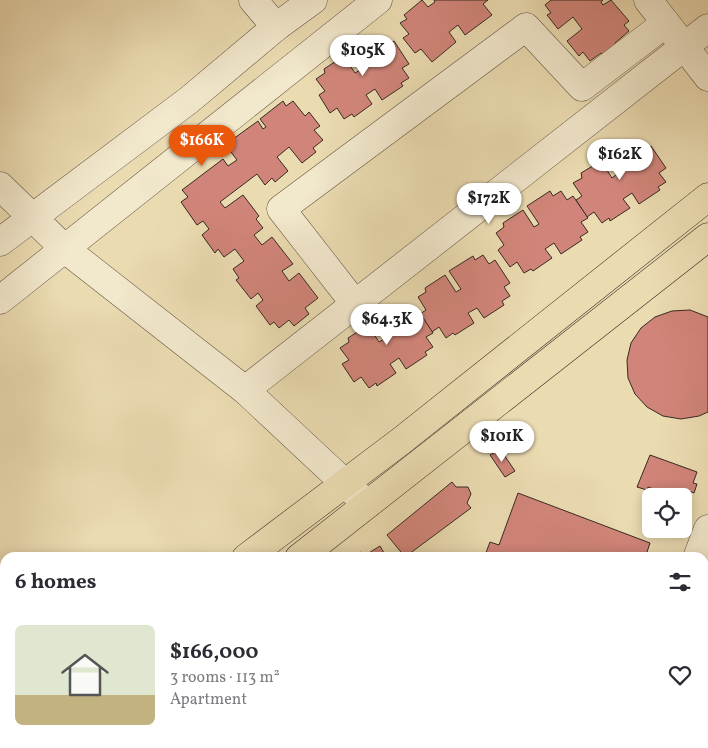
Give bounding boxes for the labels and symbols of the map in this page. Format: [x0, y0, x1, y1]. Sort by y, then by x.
pin: $105K [328, 34, 398, 77]
pin: $166K [167, 124, 237, 167]
pin: $162K [585, 138, 655, 181]
pin: $172K [454, 182, 524, 225]
pin: $64.3K [346, 304, 428, 346]
pin: $101K [467, 420, 537, 463]

